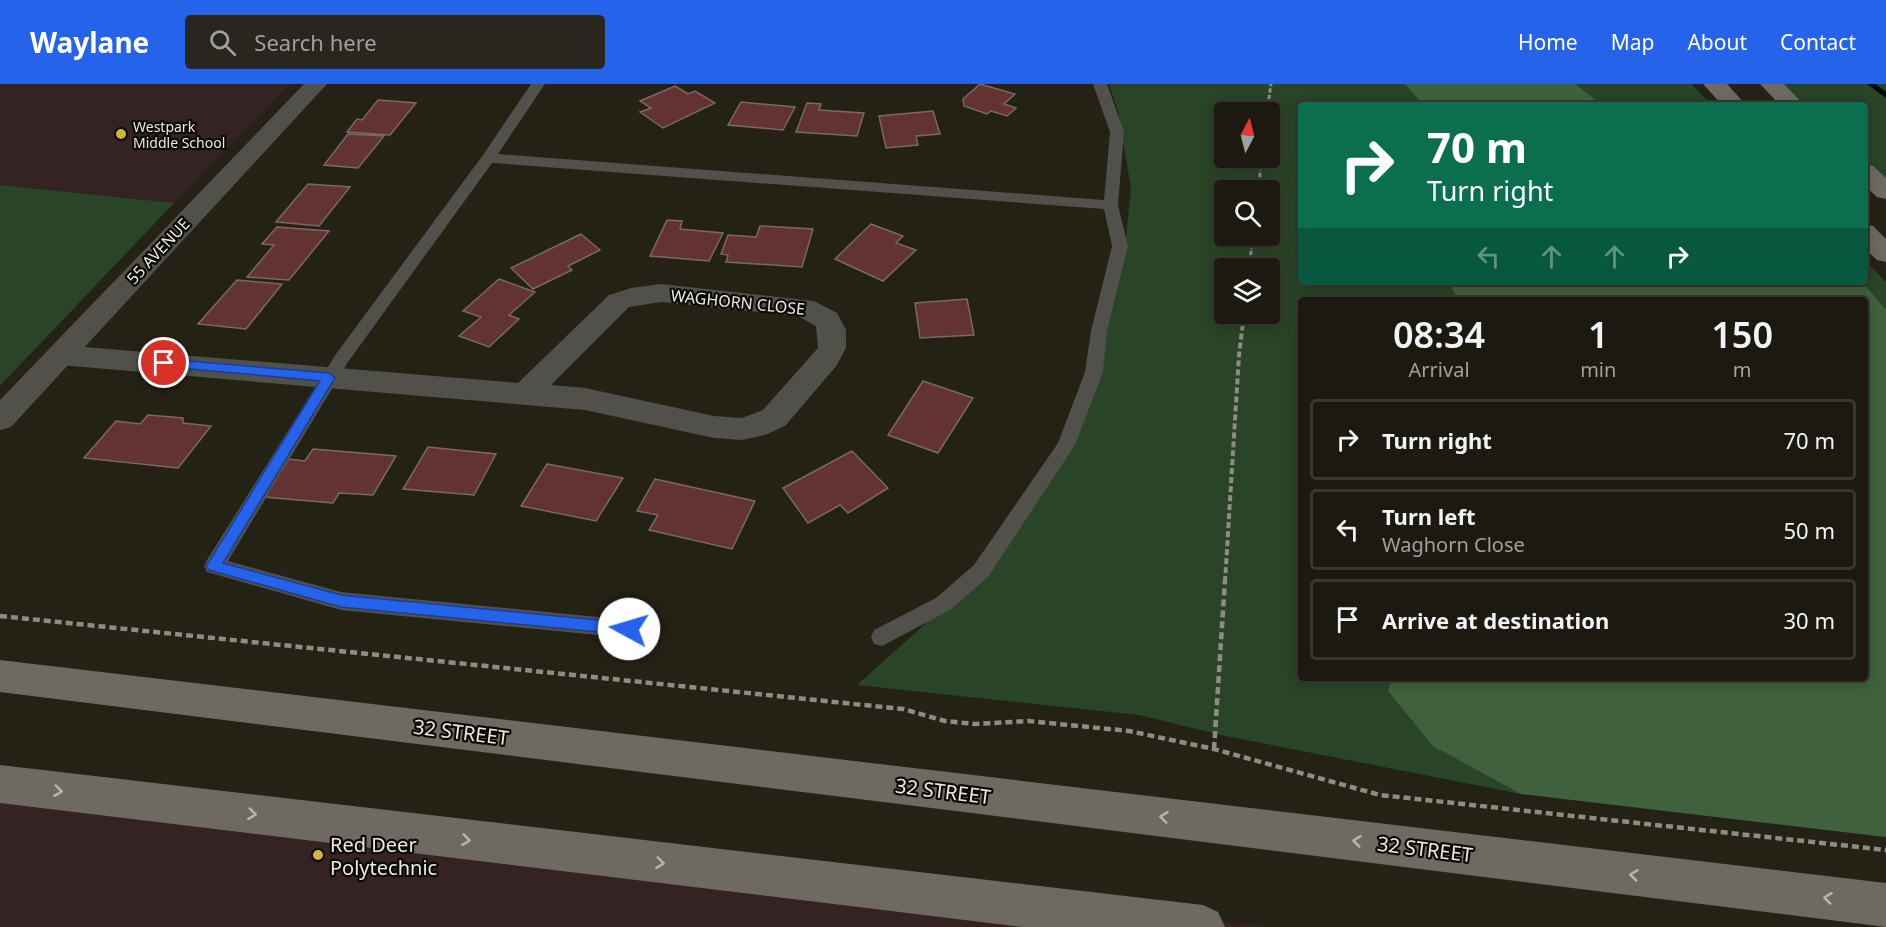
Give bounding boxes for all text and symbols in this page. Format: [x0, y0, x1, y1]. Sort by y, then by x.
search box [185, 15, 605, 69]
text: Waylane [30, 23, 149, 61]
icon: search [206, 26, 239, 59]
text: Search here [254, 27, 377, 57]
text: Home [1518, 28, 1578, 56]
text: Map [1611, 28, 1654, 56]
text: About [1687, 28, 1747, 56]
text: Contact [1780, 28, 1856, 56]
north arrow [1214, 102, 1280, 168]
map controls [1214, 102, 1280, 324]
place label: Westpark Middle School [133, 117, 225, 152]
text: 70 m [1427, 118, 1527, 175]
icon: right [1328, 126, 1406, 204]
marker: Westpark Middle School [114, 127, 128, 141]
text: Turn right [1427, 172, 1553, 209]
button: search [1214, 180, 1280, 246]
street label: 55 AVENUE [122, 213, 194, 289]
icon: left [1472, 240, 1505, 273]
icon: ahead [1535, 240, 1568, 273]
icon: ahead [1598, 240, 1631, 273]
icon: right [1661, 240, 1694, 273]
button: layers [1214, 258, 1280, 324]
street label: WAGHORN CLOSE [670, 284, 806, 320]
text: 08:34 [1393, 310, 1485, 359]
text: 1 [1588, 310, 1609, 359]
text: 150 [1711, 310, 1773, 359]
pin [138, 337, 189, 388]
icon: arrive [147, 346, 180, 379]
text: Arrival [1409, 356, 1470, 383]
text: min [1580, 356, 1616, 383]
text: m [1733, 356, 1752, 383]
icon: right [1331, 423, 1364, 456]
text: Turn right [1382, 425, 1492, 455]
text: 70 m [1784, 425, 1835, 455]
text: Turn left [1382, 501, 1476, 531]
icon: left [1331, 513, 1364, 546]
text: 50 m [1784, 515, 1835, 545]
text: Waghorn Close [1382, 531, 1525, 558]
position arrow [597, 597, 661, 661]
icon: arrive [1331, 603, 1364, 636]
text: Arrive at destination [1382, 605, 1609, 635]
text: 30 m [1784, 605, 1835, 635]
street label: 32 STREET [412, 713, 510, 751]
street label: 32 STREET [894, 772, 992, 810]
one-way arrow [54, 784, 63, 797]
one-way arrow [247, 807, 256, 820]
one-way arrow [1159, 812, 1168, 824]
street label: 32 STREET [1376, 830, 1474, 868]
place label: Red Deer Polytechnic [330, 831, 437, 881]
one-way arrow [462, 833, 471, 845]
one-way arrow [1353, 835, 1362, 848]
marker: Red Deer Polytechnic [311, 848, 325, 862]
one-way arrow [655, 856, 664, 869]
one-way arrow [1630, 869, 1639, 881]
one-way arrow [1823, 892, 1833, 905]

